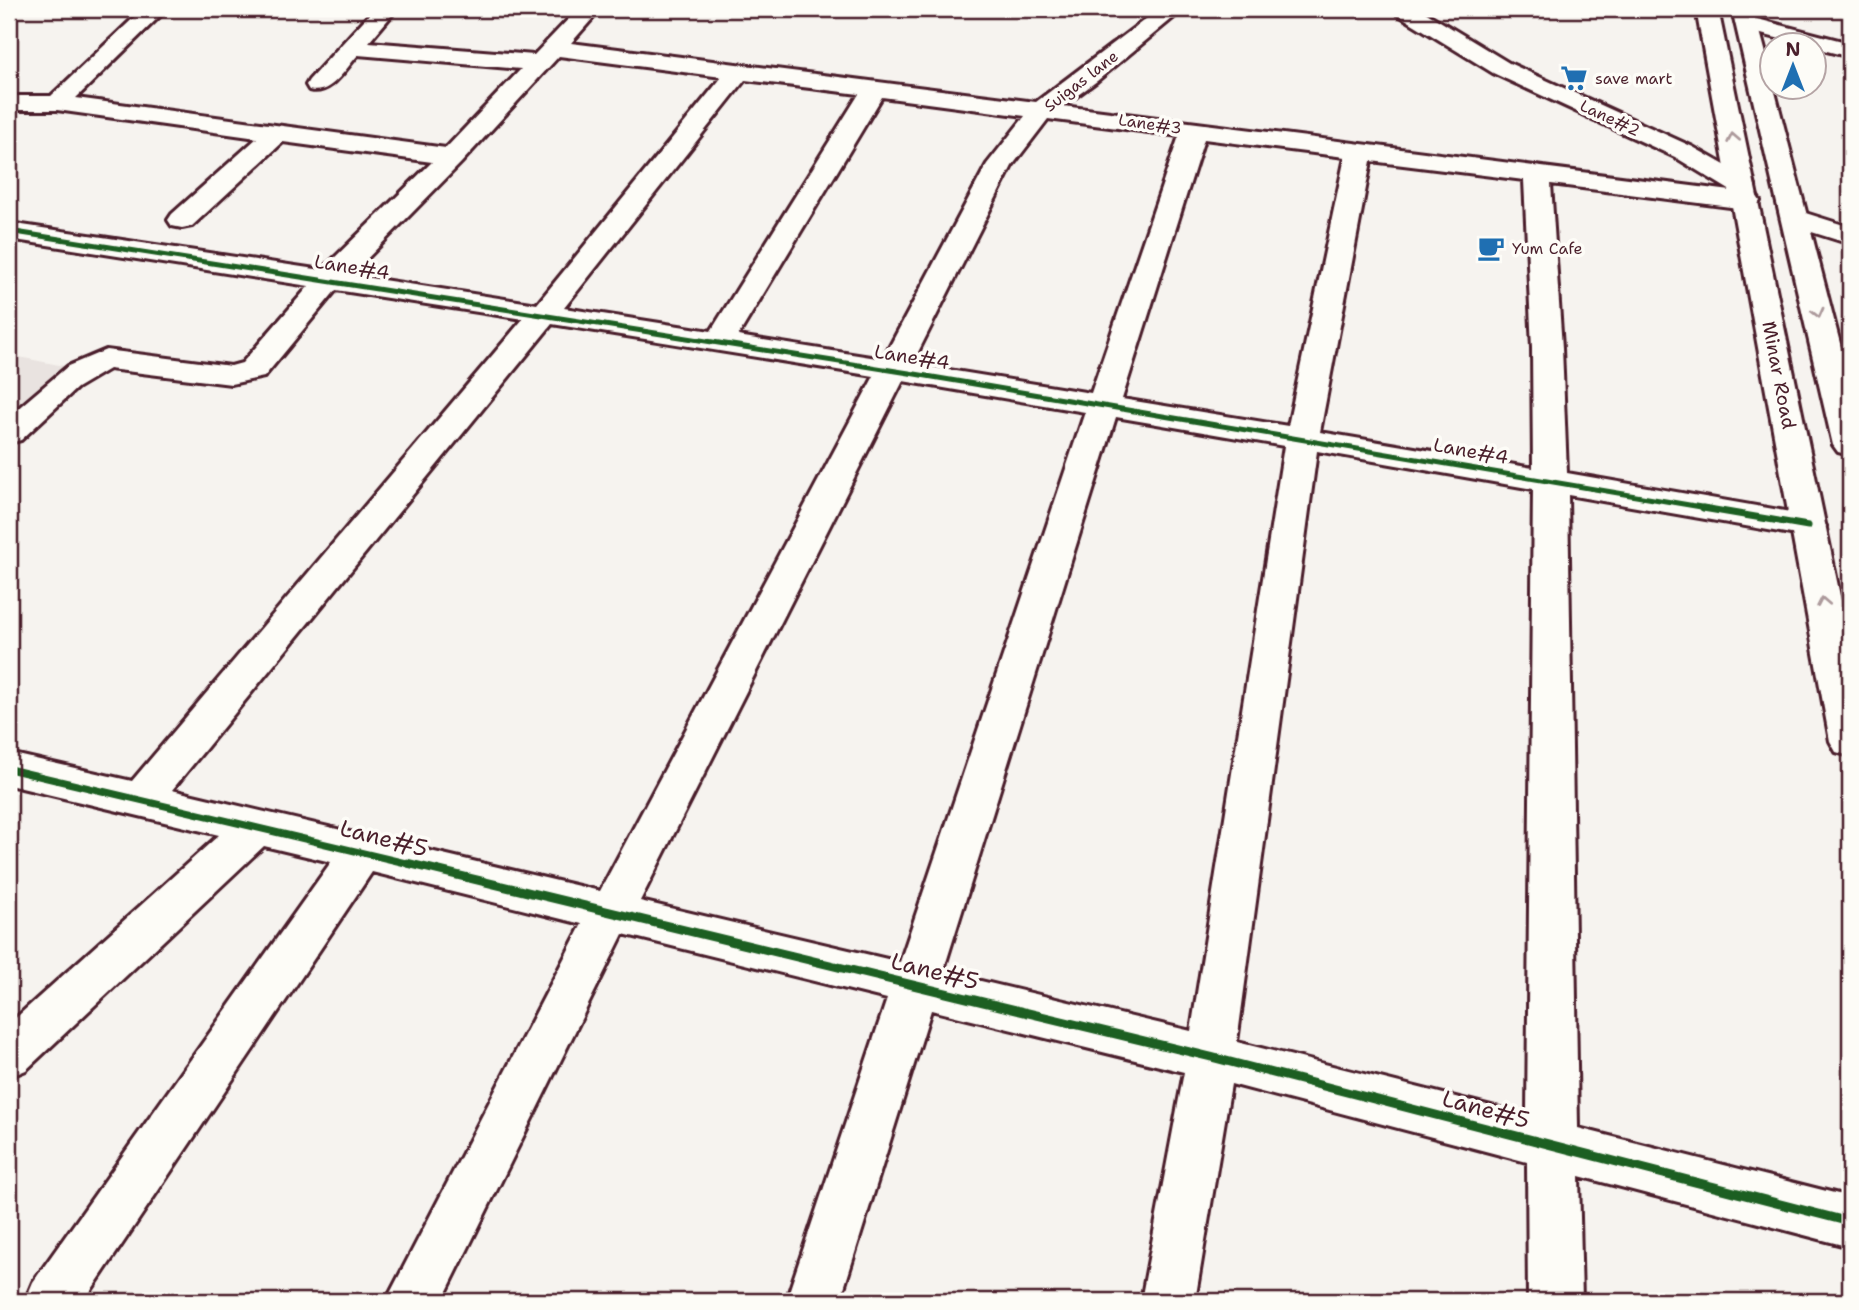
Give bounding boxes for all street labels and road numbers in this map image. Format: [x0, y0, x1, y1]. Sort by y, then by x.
street label: Suigas lane [1040, 45, 1122, 117]
street label: Lane#2 [1577, 95, 1643, 141]
street label: Lane#3 [1117, 109, 1183, 139]
street label: Lane#4 [313, 249, 391, 285]
street label: Minar Road [1756, 319, 1802, 431]
street label: Lane#4 [873, 339, 951, 375]
street label: Lane#4 [1432, 432, 1510, 470]
street label: Lane#5 [337, 813, 431, 863]
street label: Lane#5 [888, 946, 982, 996]
street label: Lane#5 [1439, 1083, 1533, 1135]

